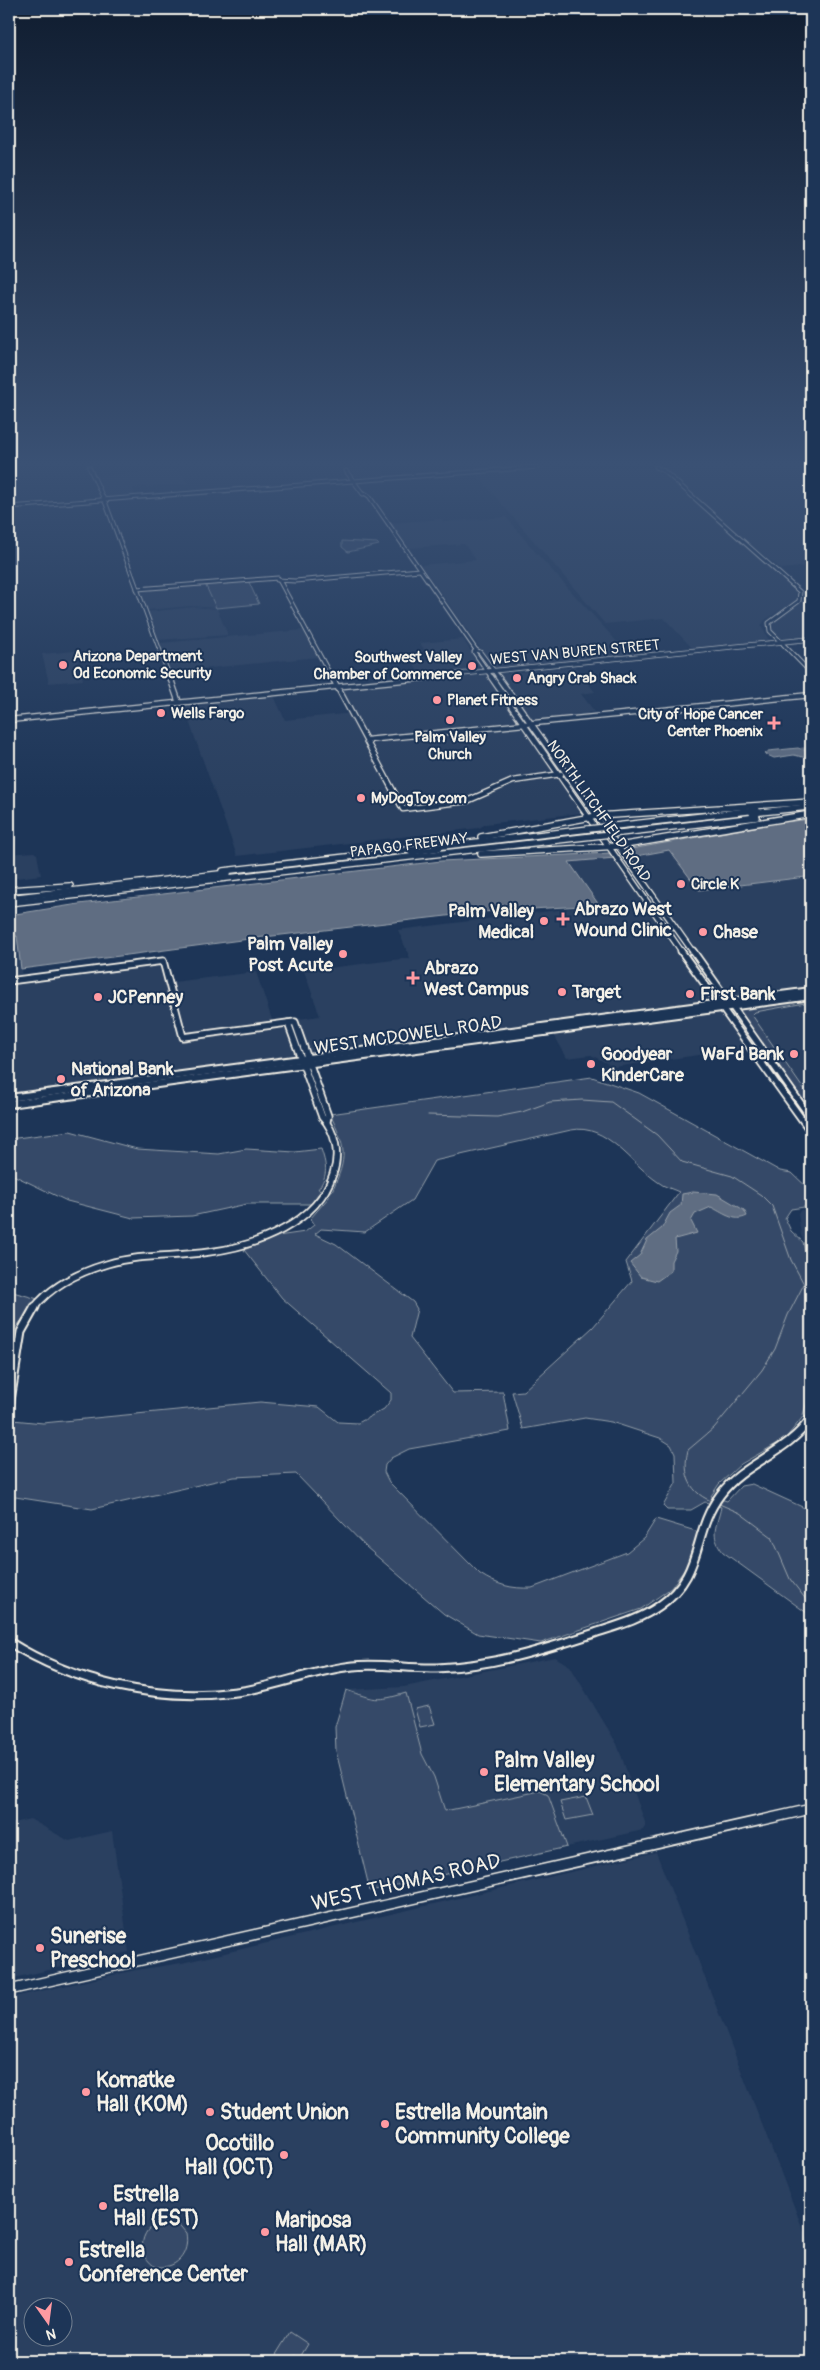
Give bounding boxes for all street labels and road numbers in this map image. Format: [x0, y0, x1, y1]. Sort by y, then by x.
street label: WEST VAN BUREN STREET [489, 636, 661, 669]
street label: NORTH LITCHFIELD ROAD [542, 737, 655, 886]
street label: PAPAGO FREEWAY [349, 829, 470, 862]
street label: WEST MCDOWELL ROAD [313, 1011, 503, 1060]
street label: WEST THOMAS ROAD [309, 1848, 503, 1917]

